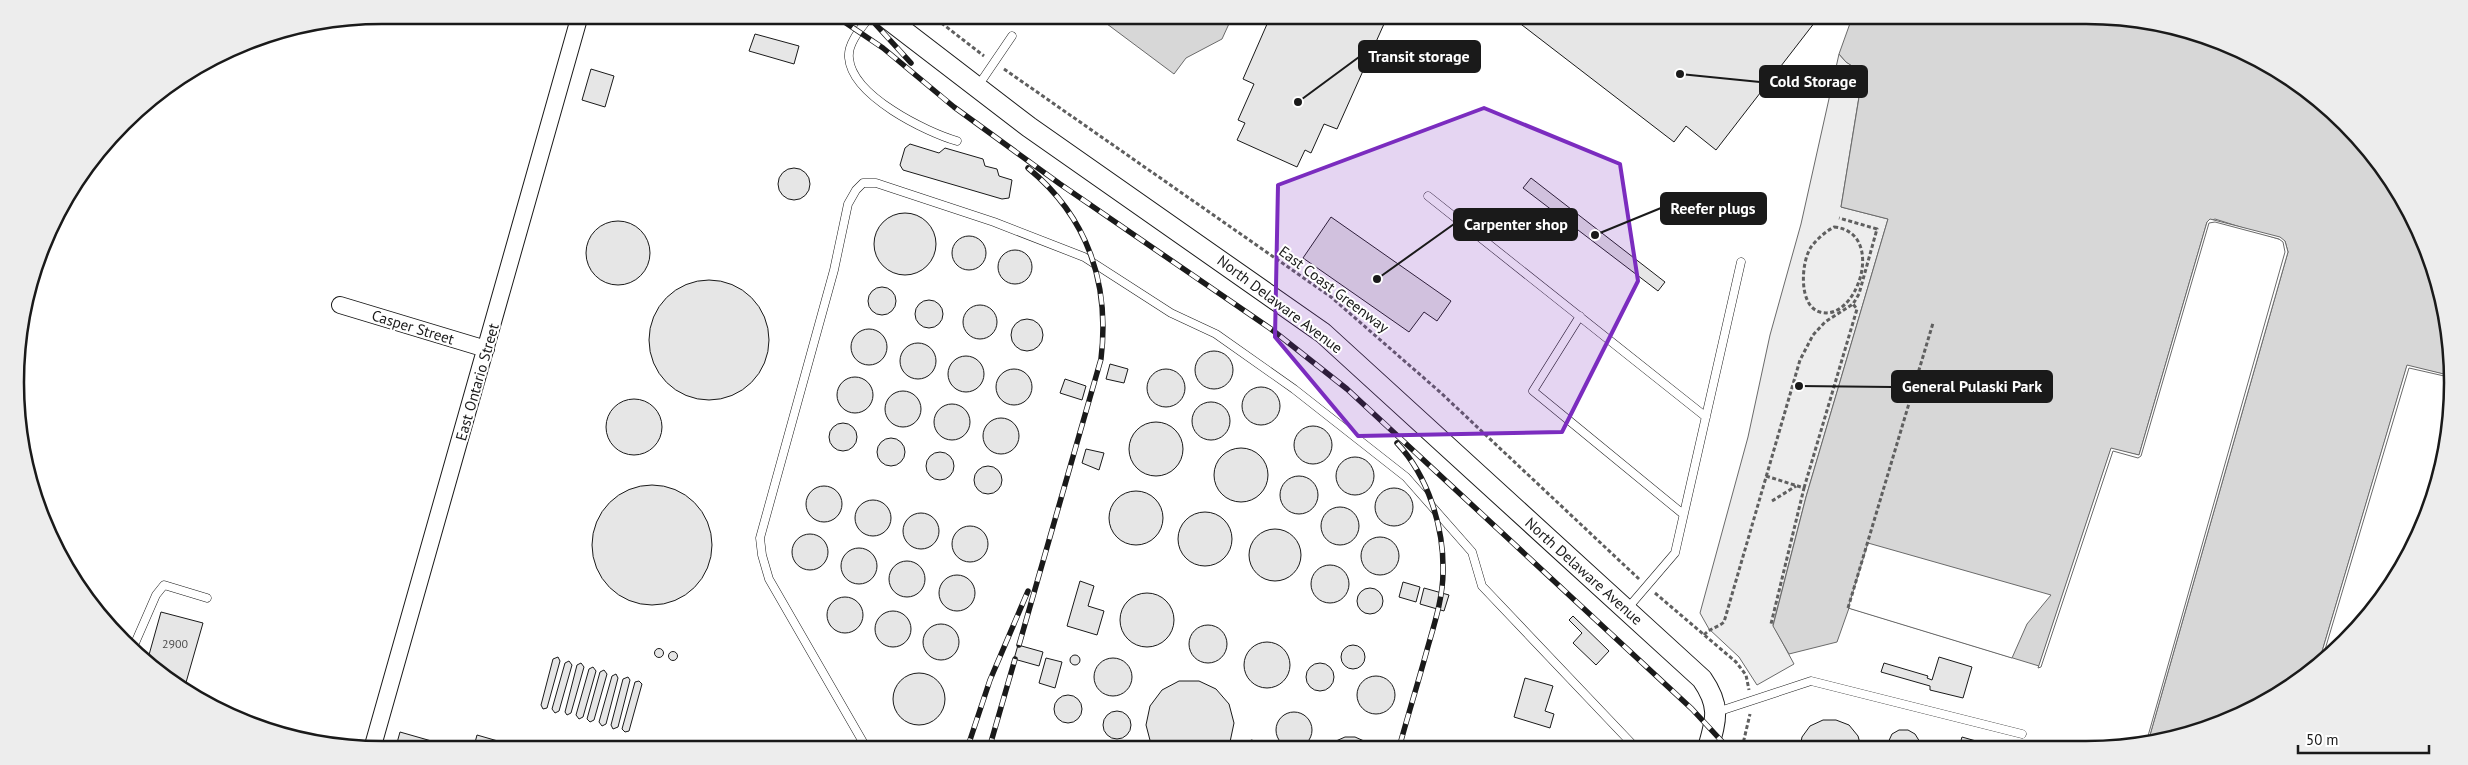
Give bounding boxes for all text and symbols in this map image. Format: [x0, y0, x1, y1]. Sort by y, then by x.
callout: Transit storage [1359, 41, 1480, 72]
text: Transit storage [1368, 46, 1470, 66]
callout: Cold Storage [1760, 66, 1867, 97]
text: Cold Storage [1769, 71, 1857, 91]
callout: Reefer plugs [1661, 193, 1766, 224]
text: Reefer plugs [1670, 198, 1756, 218]
callout: Carpenter shop [1454, 209, 1577, 240]
text: Carpenter shop [1464, 214, 1568, 234]
street label: East Coast Greenway [1275, 241, 1393, 337]
street label: North Delaware Avenue [1214, 251, 1346, 357]
street label: Casper Street [369, 305, 457, 349]
street label: East Ontario Street [451, 321, 503, 443]
callout: General Pulaski Park [1892, 371, 2052, 402]
text: General Pulaski Park [1902, 376, 2042, 396]
street label: North Delaware Avenue [1521, 513, 1647, 629]
house number: 2900 [162, 636, 189, 651]
scale bar [2298, 722, 2429, 754]
text: 50 m [2306, 730, 2339, 749]

